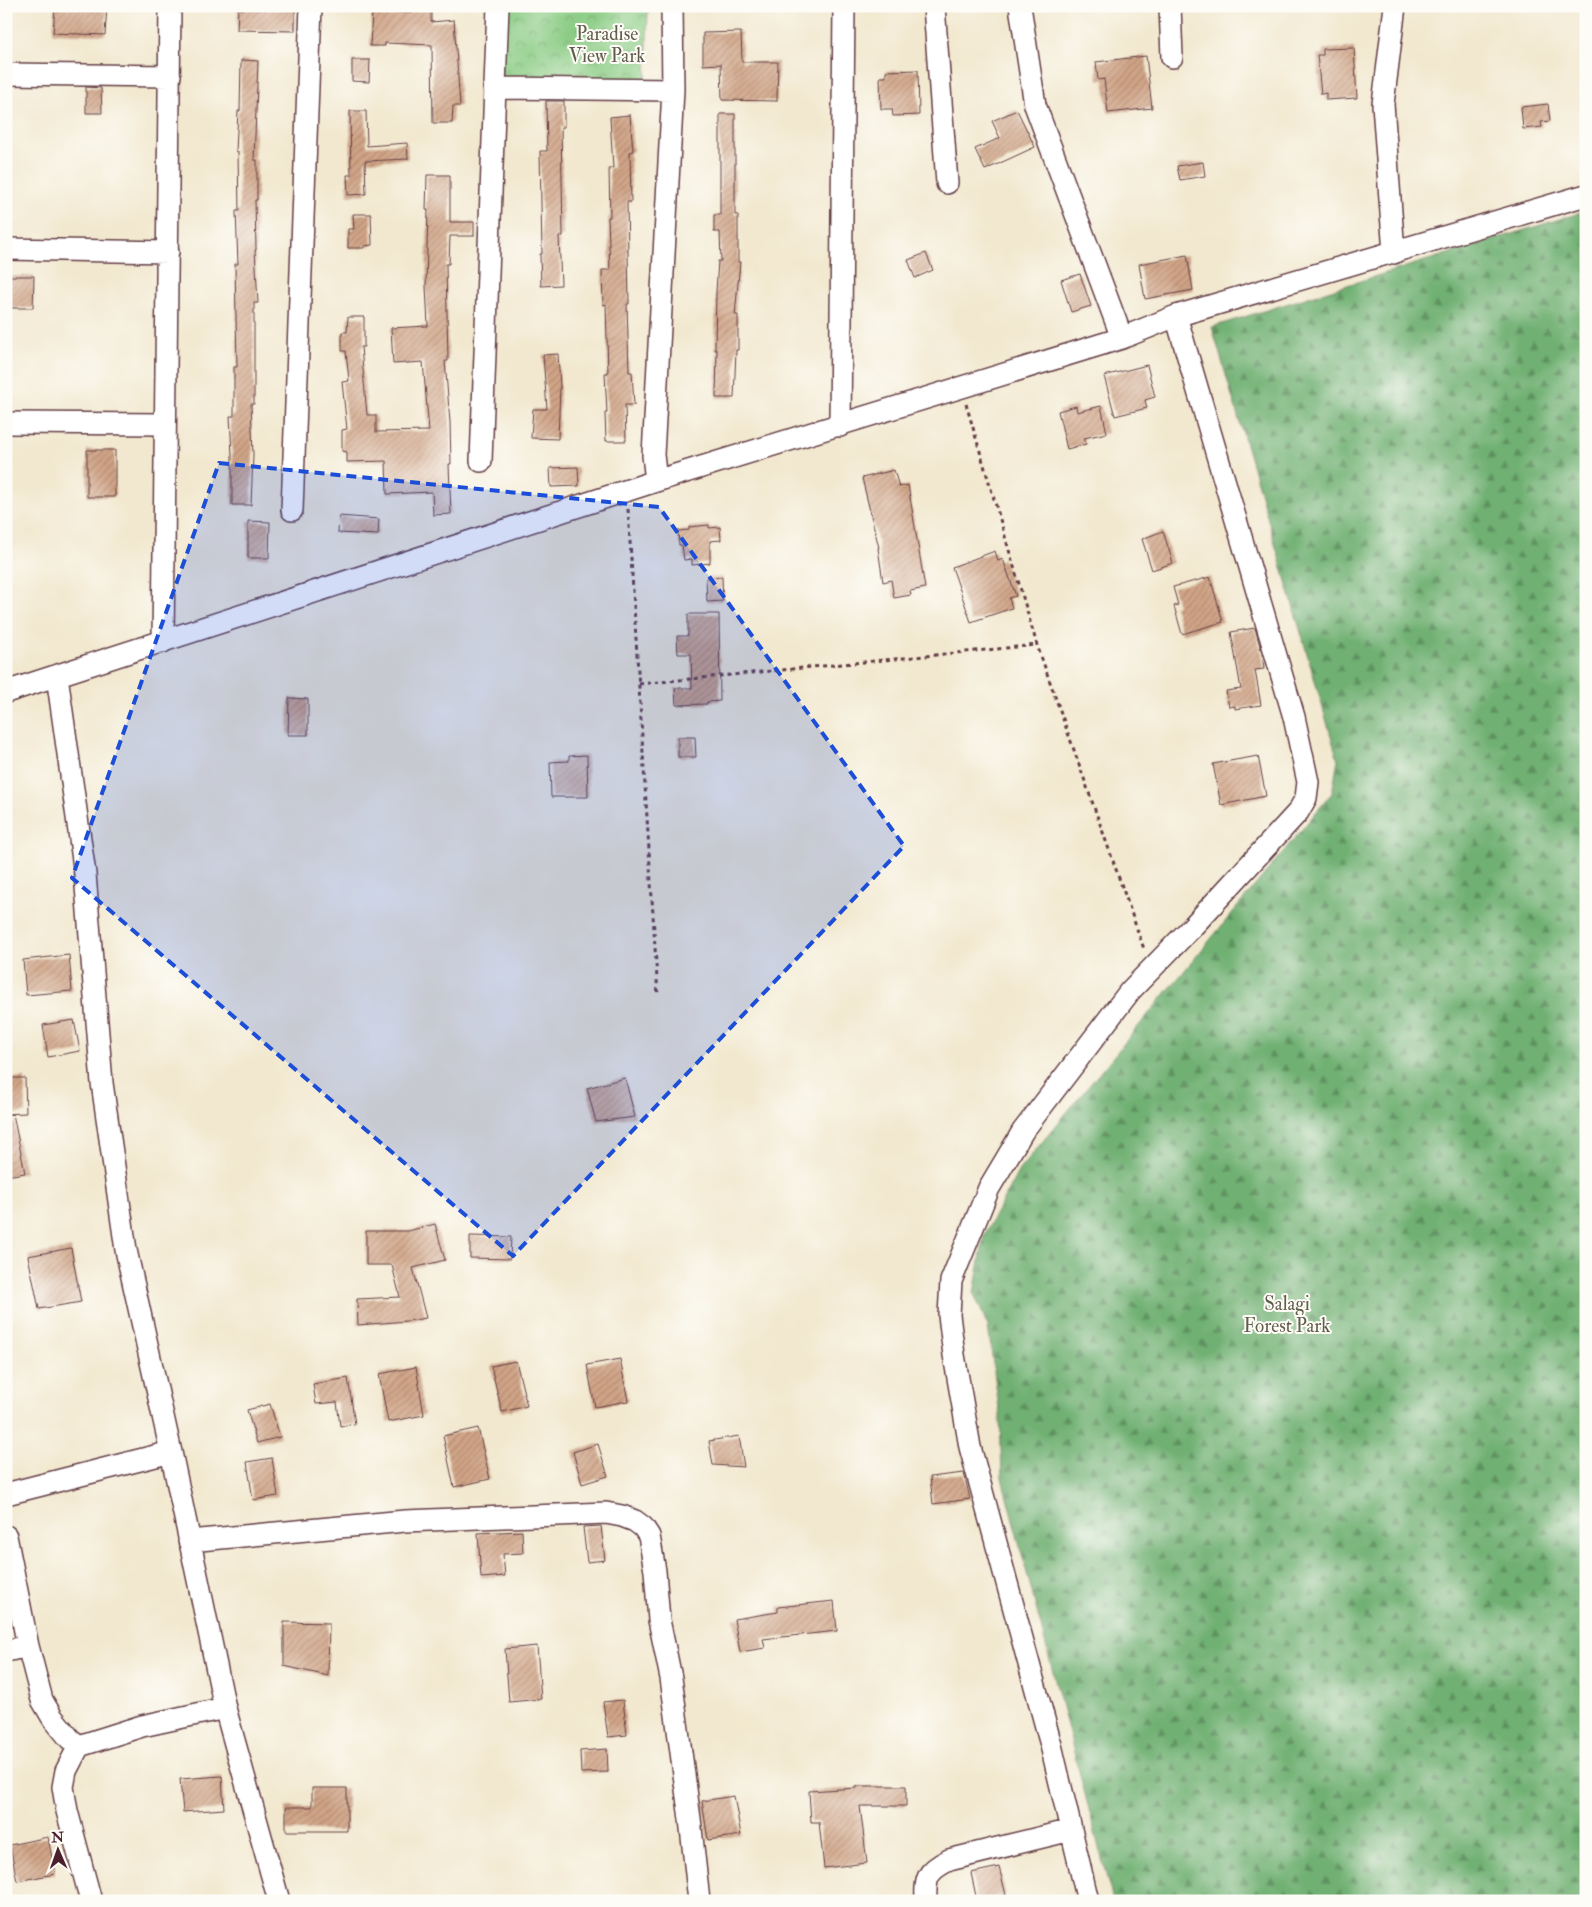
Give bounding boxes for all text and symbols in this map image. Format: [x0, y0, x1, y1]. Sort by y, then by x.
park label: Paradise View Park [569, 22, 645, 68]
park label: Salagi Forest Park [1244, 1292, 1330, 1338]
north arrow [32, 1824, 82, 1874]
text: N [50, 1829, 65, 1846]

